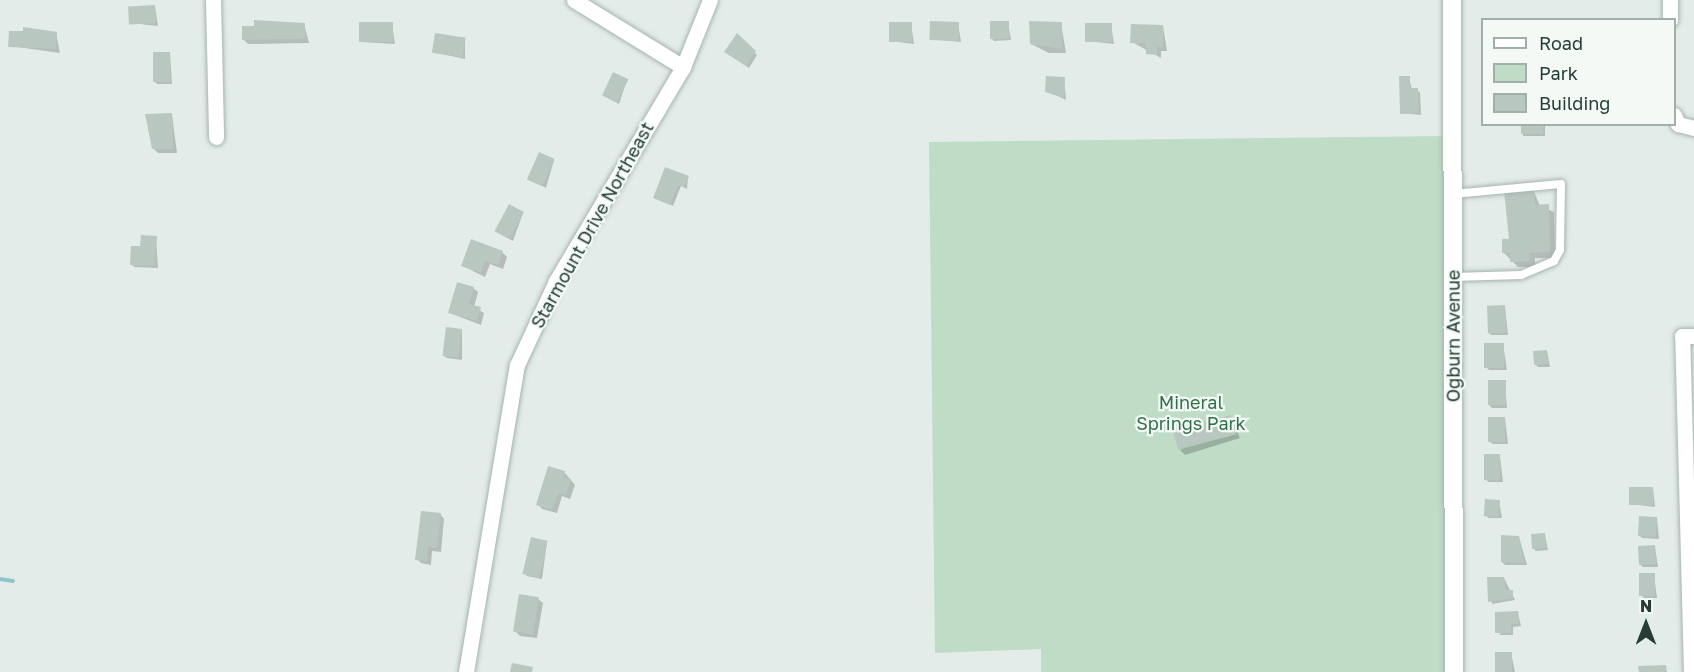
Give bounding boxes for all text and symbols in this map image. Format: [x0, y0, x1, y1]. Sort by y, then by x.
legend [1481, 18, 1676, 126]
text: Road [1539, 32, 1583, 54]
text: Park [1539, 62, 1578, 84]
text: Building [1539, 92, 1610, 114]
street label: Starmount Drive Northeast [526, 118, 658, 332]
street label: Ogburn Avenue [1442, 270, 1464, 402]
park label: Mineral Springs Park [1136, 392, 1246, 434]
north arrow [1616, 594, 1676, 654]
text: N [1640, 596, 1652, 616]

